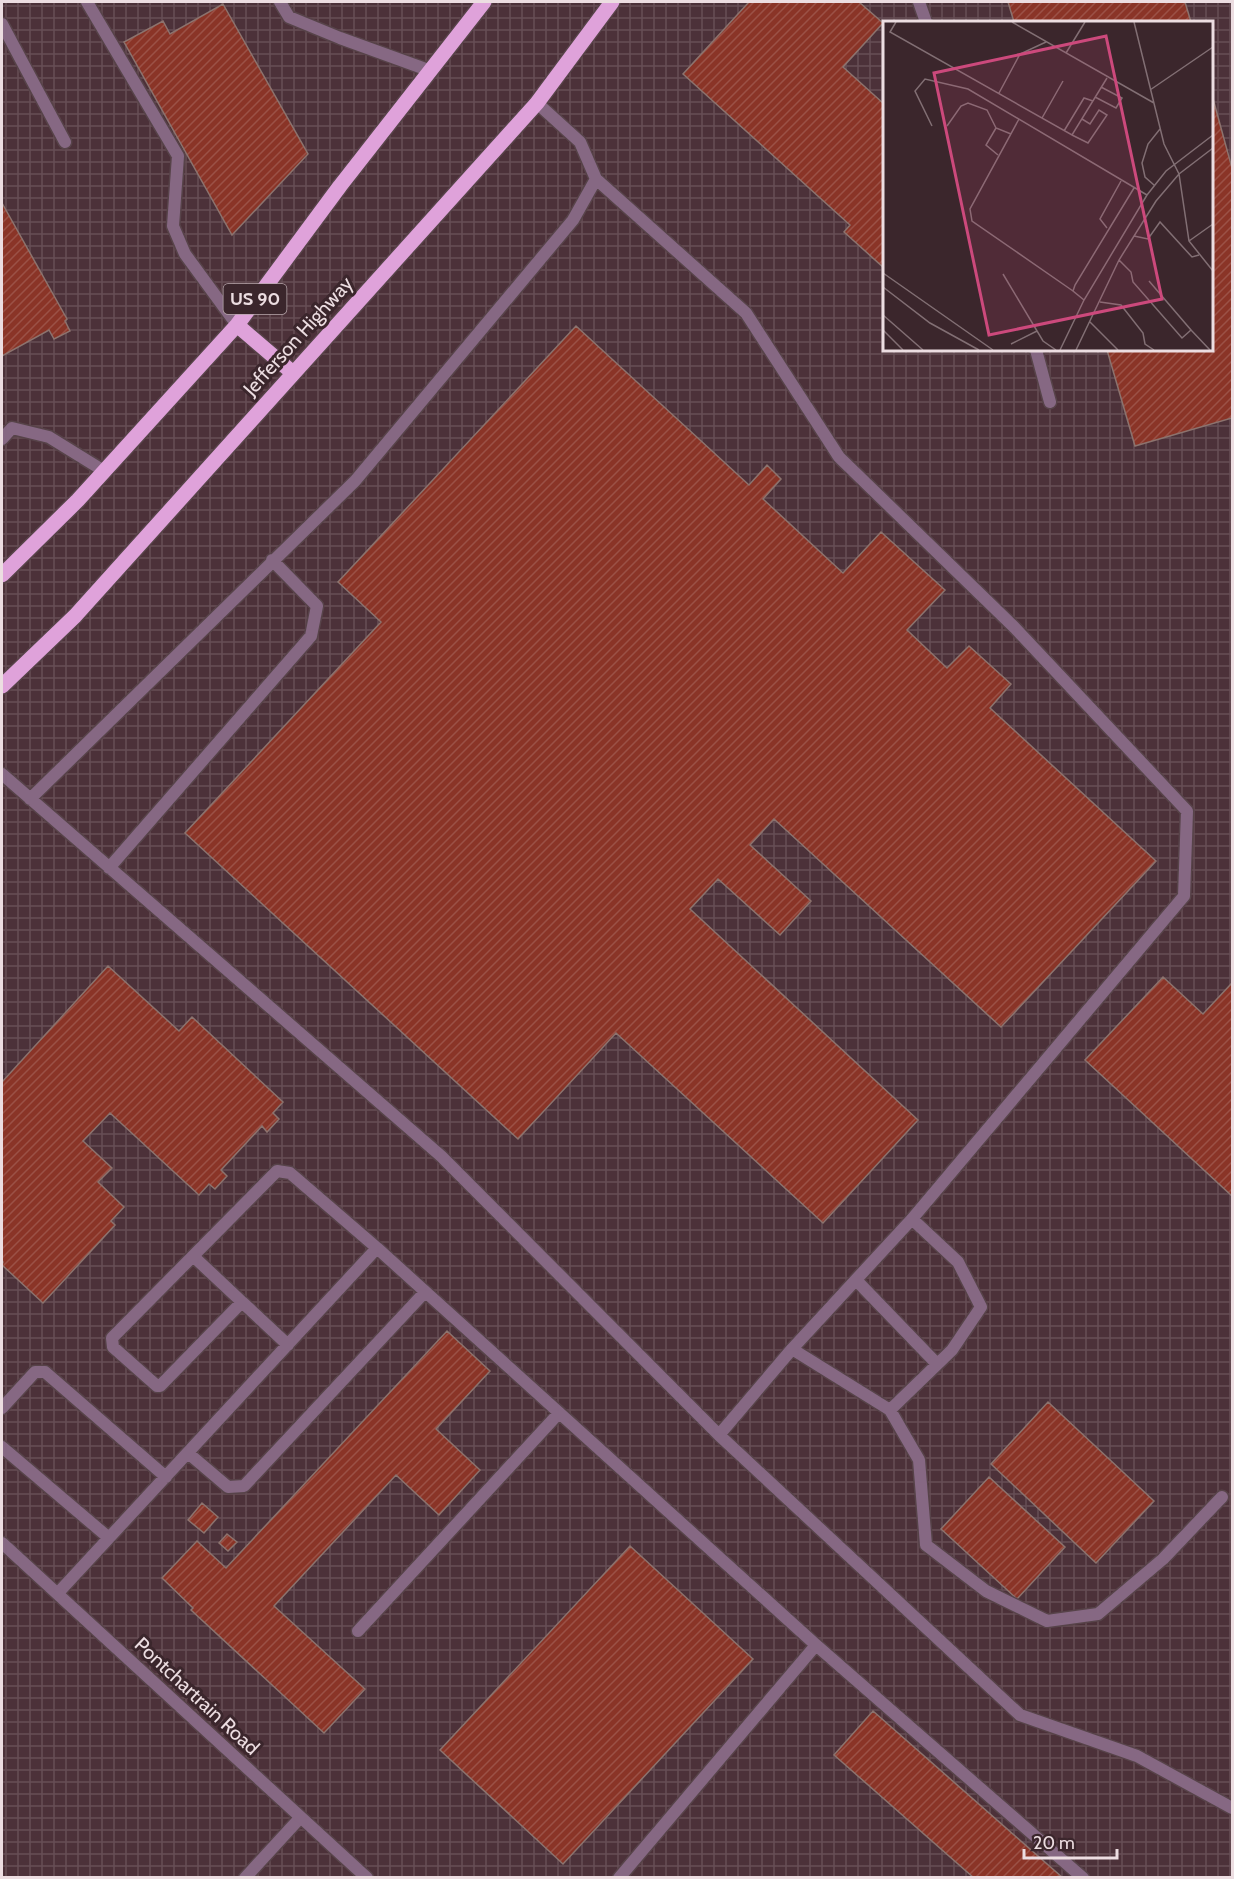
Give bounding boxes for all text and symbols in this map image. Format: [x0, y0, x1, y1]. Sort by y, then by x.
inset map [883, 21, 1213, 351]
street label: Jefferson Highway [238, 271, 358, 401]
road number: US 90 [224, 284, 286, 314]
street label: Pontchartrain Road [130, 1632, 264, 1760]
scale bar [1024, 1822, 1117, 1860]
text: 20 m [1033, 1832, 1075, 1854]

